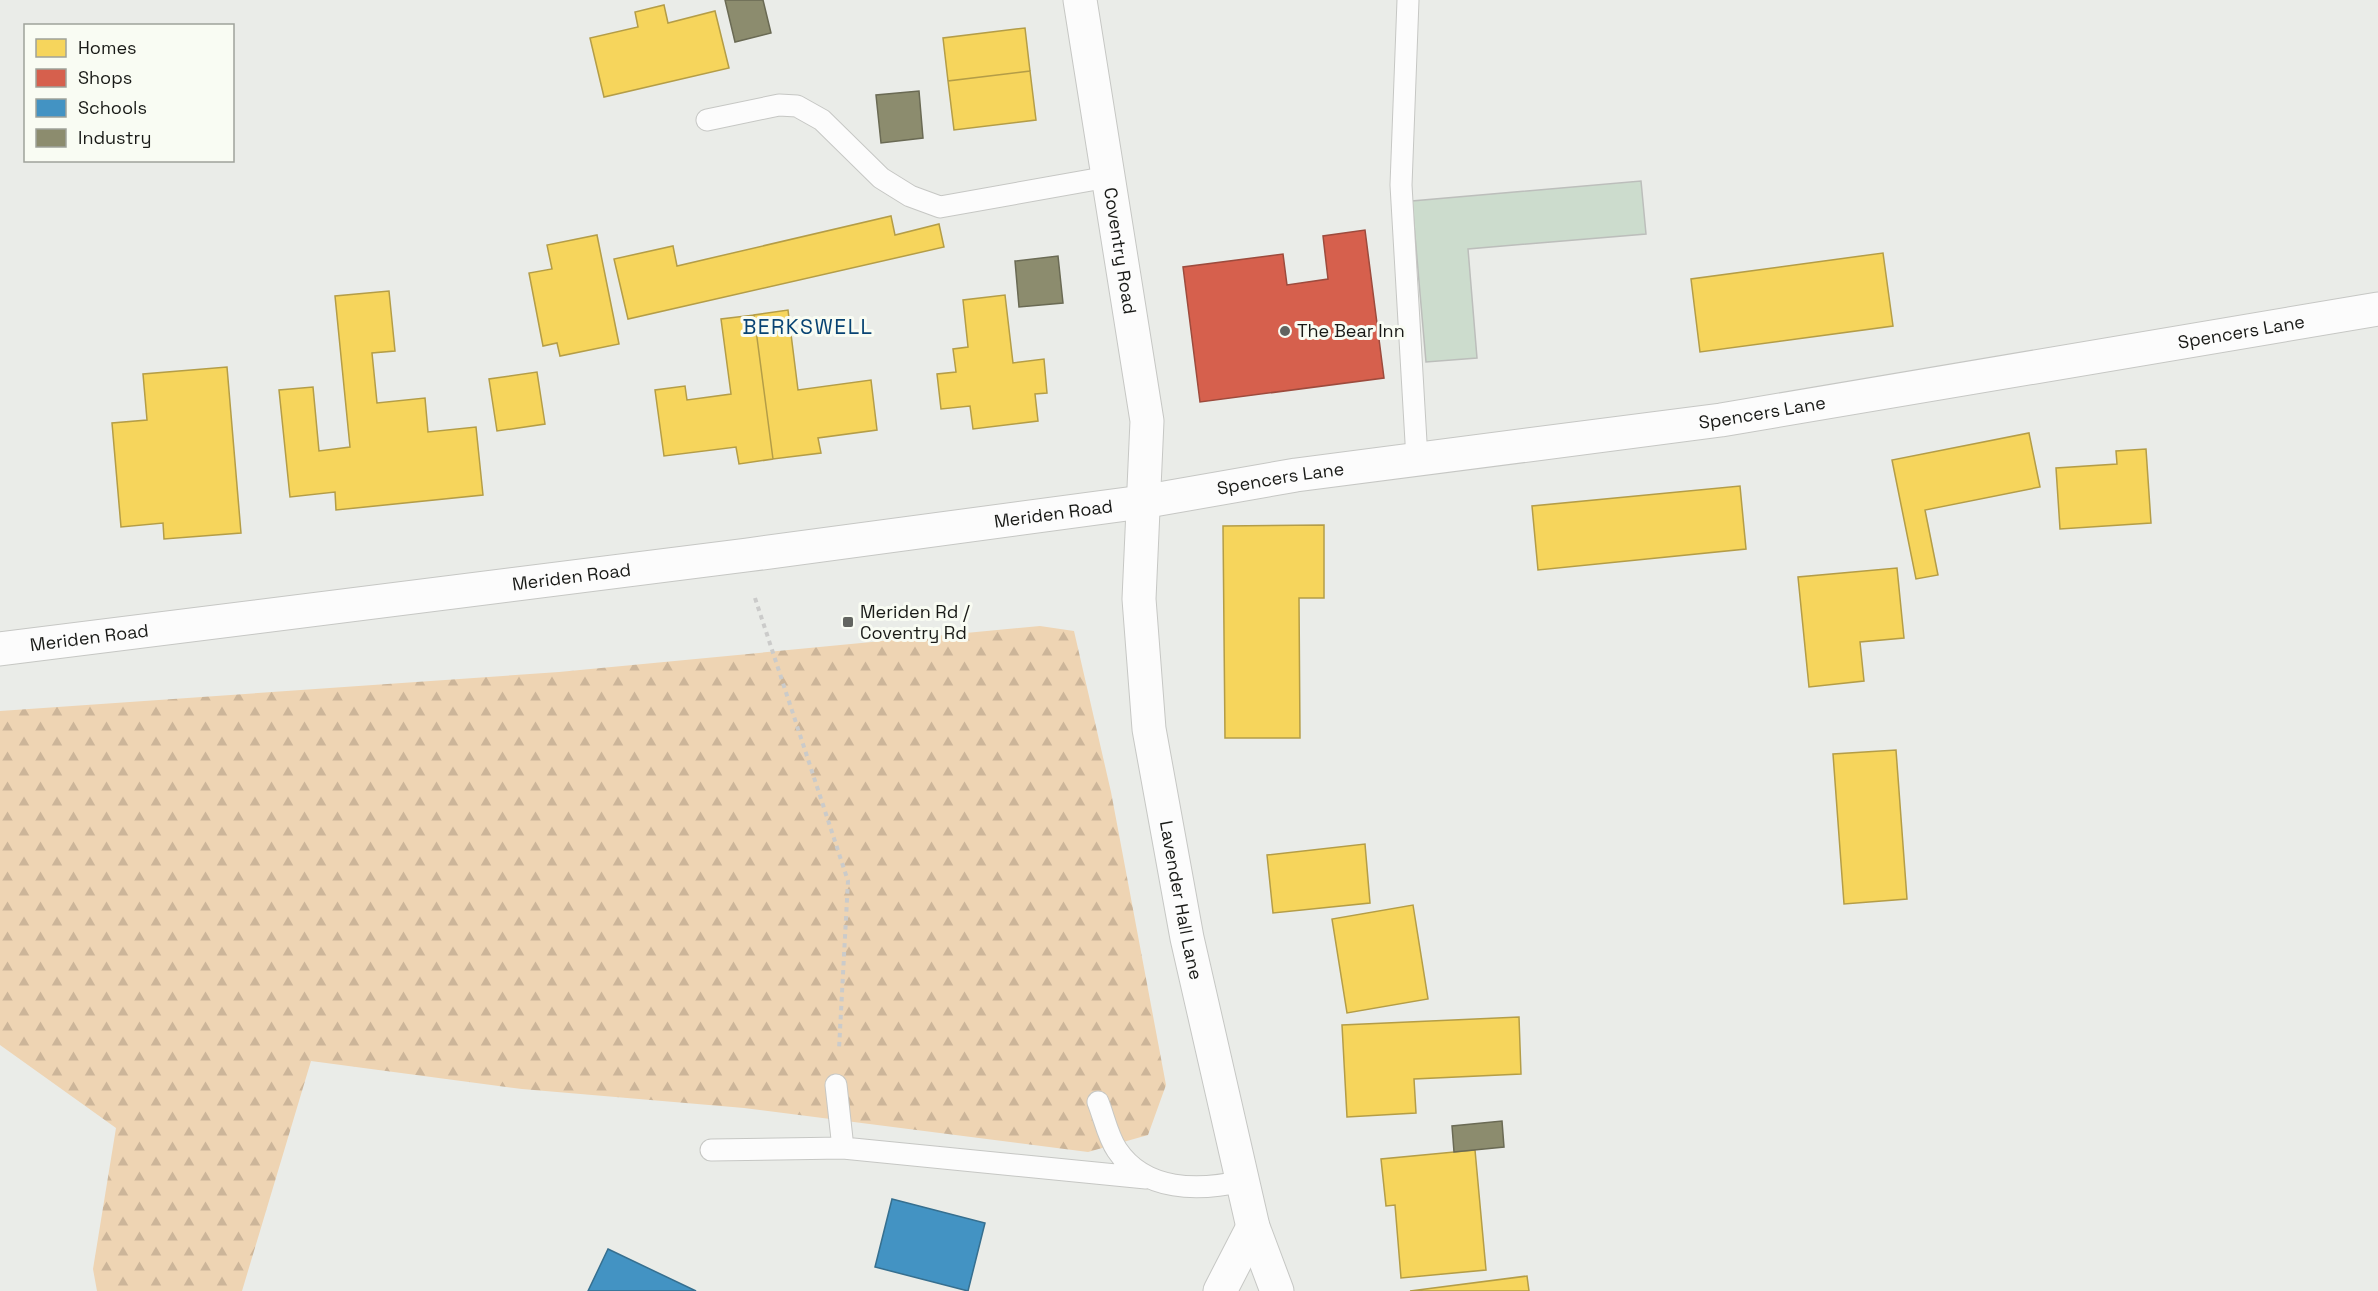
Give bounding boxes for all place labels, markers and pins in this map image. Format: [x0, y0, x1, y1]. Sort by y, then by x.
place label: The Bear Inn [1297, 319, 1405, 342]
marker: The Bear Inn [1278, 324, 1292, 338]
place label: Meriden Rd / Coventry Rd [860, 600, 970, 644]
marker: Meriden Rd / Coventry Rd [841, 615, 855, 629]

